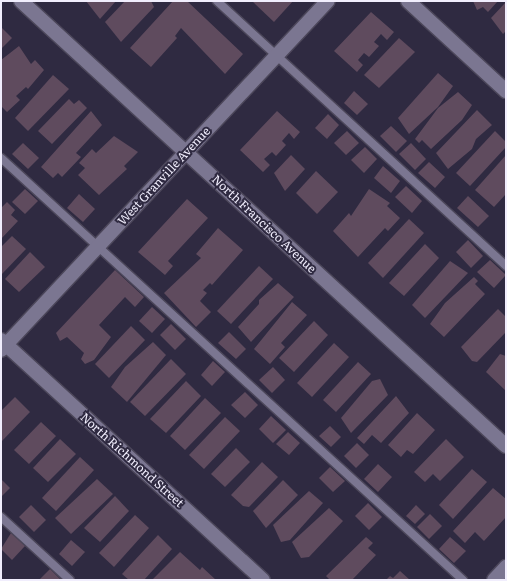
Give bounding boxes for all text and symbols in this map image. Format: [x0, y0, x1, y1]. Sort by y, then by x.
street label: West Granville Avenue [115, 124, 213, 228]
street label: North Francisco Avenue [209, 172, 319, 276]
street label: North Richmond Street [77, 410, 187, 510]

